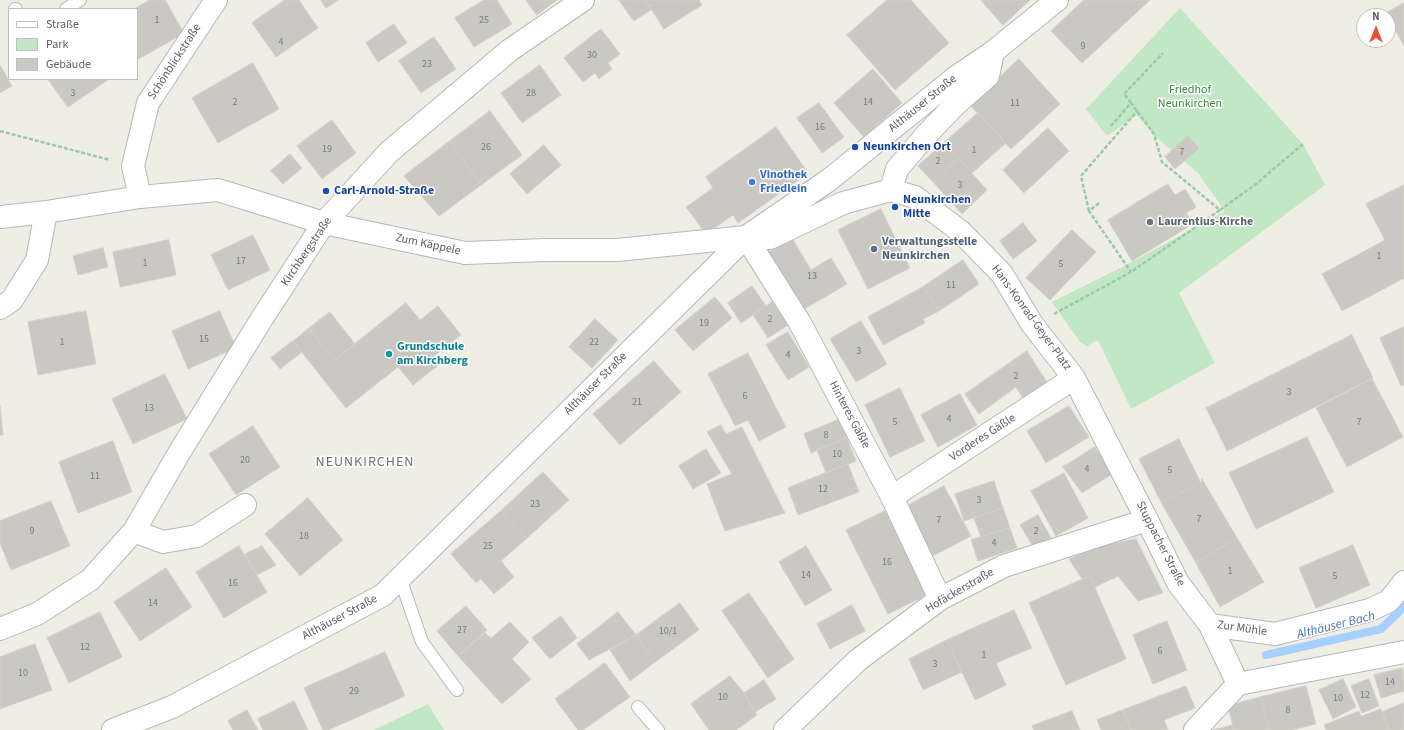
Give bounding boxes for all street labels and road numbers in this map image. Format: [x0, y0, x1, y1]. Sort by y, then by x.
street label: Schönblickstraße [145, 22, 205, 102]
street label: Althäuser Straße [886, 72, 960, 136]
street label: Kirchbergstraße [279, 215, 335, 289]
street label: Zum Käppele [394, 231, 462, 259]
street label: Hans-Konrad-Geyer-Platz [988, 262, 1074, 374]
street label: Althäuser Straße [561, 349, 631, 419]
street label: Hinteres Gäßle [825, 379, 873, 451]
street label: Vorderes Gäßle [947, 411, 1019, 465]
street label: Stuppacher Straße [1132, 499, 1188, 589]
street label: Hofäckerstraße [923, 566, 997, 616]
street label: Althäuser Straße [300, 592, 380, 644]
street label: Zur Mühle [1216, 618, 1268, 640]

